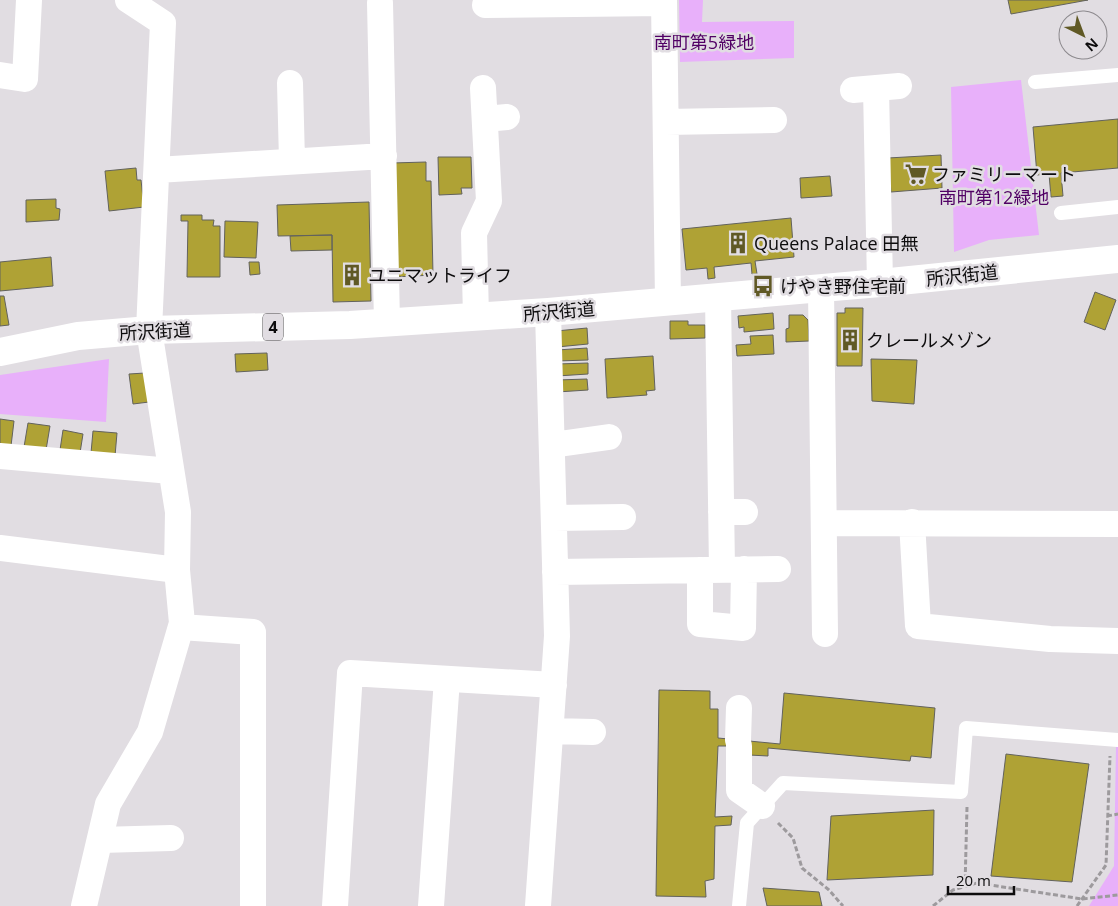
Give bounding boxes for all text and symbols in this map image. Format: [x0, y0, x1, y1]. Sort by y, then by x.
north arrow [1058, 10, 1108, 60]
park label: 南町第5緑地 [654, 30, 754, 54]
text: N [1081, 34, 1103, 56]
supermarket icon: ファミリーマート [903, 161, 929, 187]
place label: ファミリーマート [932, 162, 1076, 186]
park label: 南町第12緑地 [939, 185, 1049, 209]
building icon: Queens Palace 田無 [725, 230, 751, 256]
place label: Queens Palace 田無 [754, 231, 918, 255]
street label: 所沢街道 [925, 259, 999, 291]
building icon: ユニマットライフ [339, 262, 365, 288]
place label: ユニマットライフ [368, 263, 512, 287]
bus stop icon: けやき野住宅前 [750, 273, 776, 299]
place label: けやき野住宅前 [780, 274, 906, 298]
street label: 所沢街道 [522, 296, 596, 326]
road number: 4 [263, 314, 283, 341]
street label: 所沢街道 [118, 317, 192, 345]
building icon: クレールメゾン [837, 327, 863, 353]
place label: クレールメゾン [866, 328, 992, 352]
scale bar [948, 864, 1014, 896]
text: 20 m [956, 870, 991, 890]

